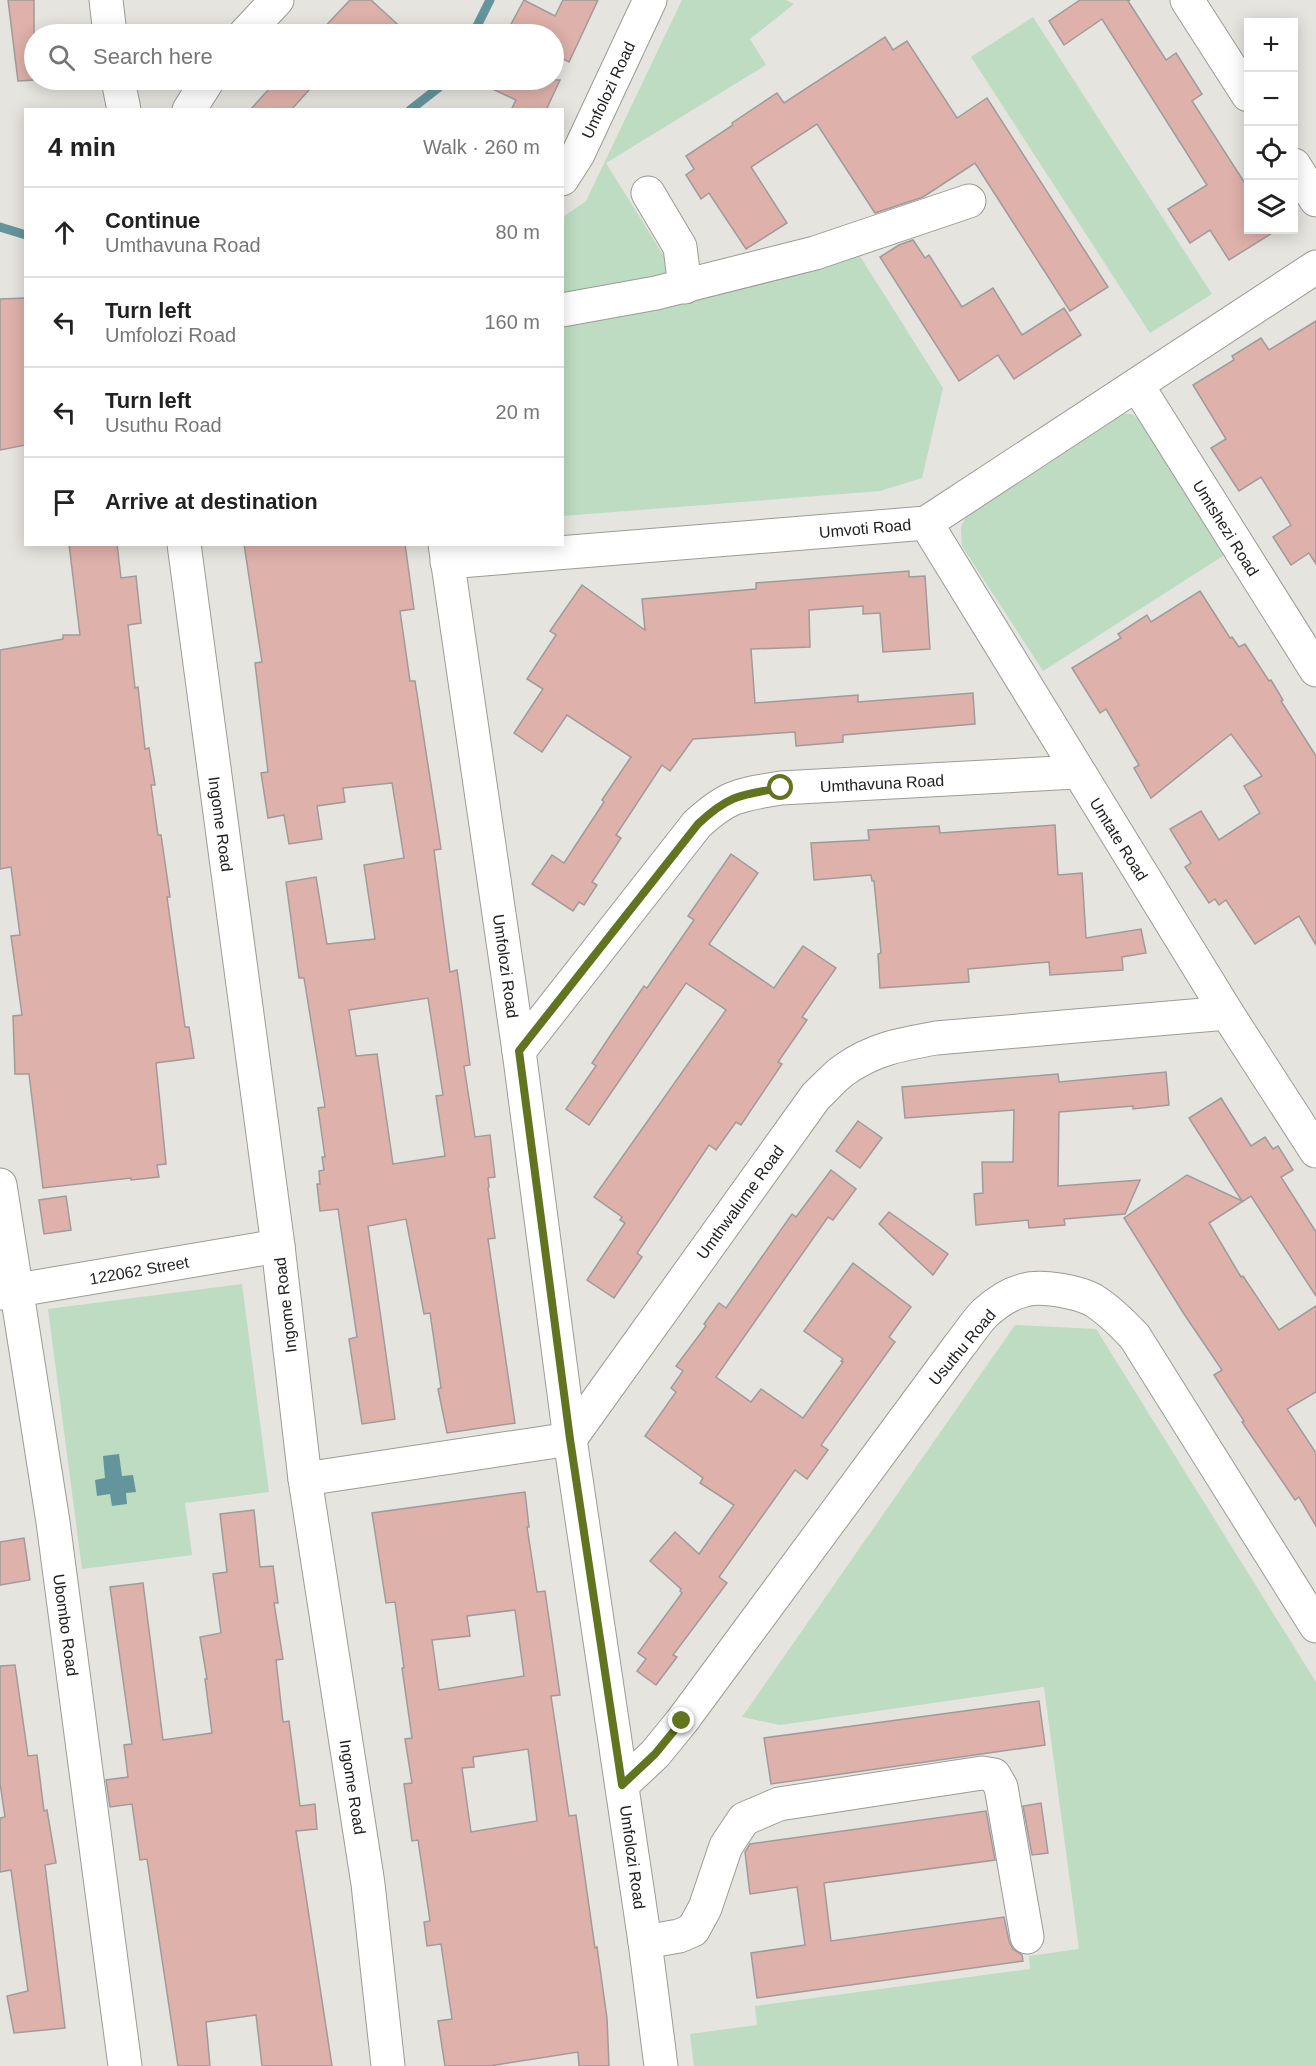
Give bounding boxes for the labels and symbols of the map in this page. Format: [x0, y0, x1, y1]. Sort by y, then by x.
street label: Umfolozi Road [579, 39, 638, 141]
street label: Umtshezi Road [1189, 477, 1262, 579]
street label: Umvoti Road [818, 516, 912, 541]
street label: Umthavuna Road [819, 772, 945, 795]
route start [767, 774, 793, 800]
street label: Ingome Road [205, 775, 236, 873]
street label: Umtate Road [1086, 795, 1151, 884]
street label: Umfolozi Road [490, 913, 521, 1019]
street label: Umthwalume Road [694, 1142, 787, 1262]
street label: 122062 Street [88, 1253, 191, 1288]
street label: Ingome Road [271, 1256, 300, 1354]
street label: Usuthu Road [926, 1306, 999, 1389]
street label: Ubombo Road [50, 1573, 81, 1677]
route end [668, 1707, 694, 1733]
street label: Ingome Road [337, 1738, 368, 1836]
street label: Umfolozi Road [617, 1804, 648, 1910]

